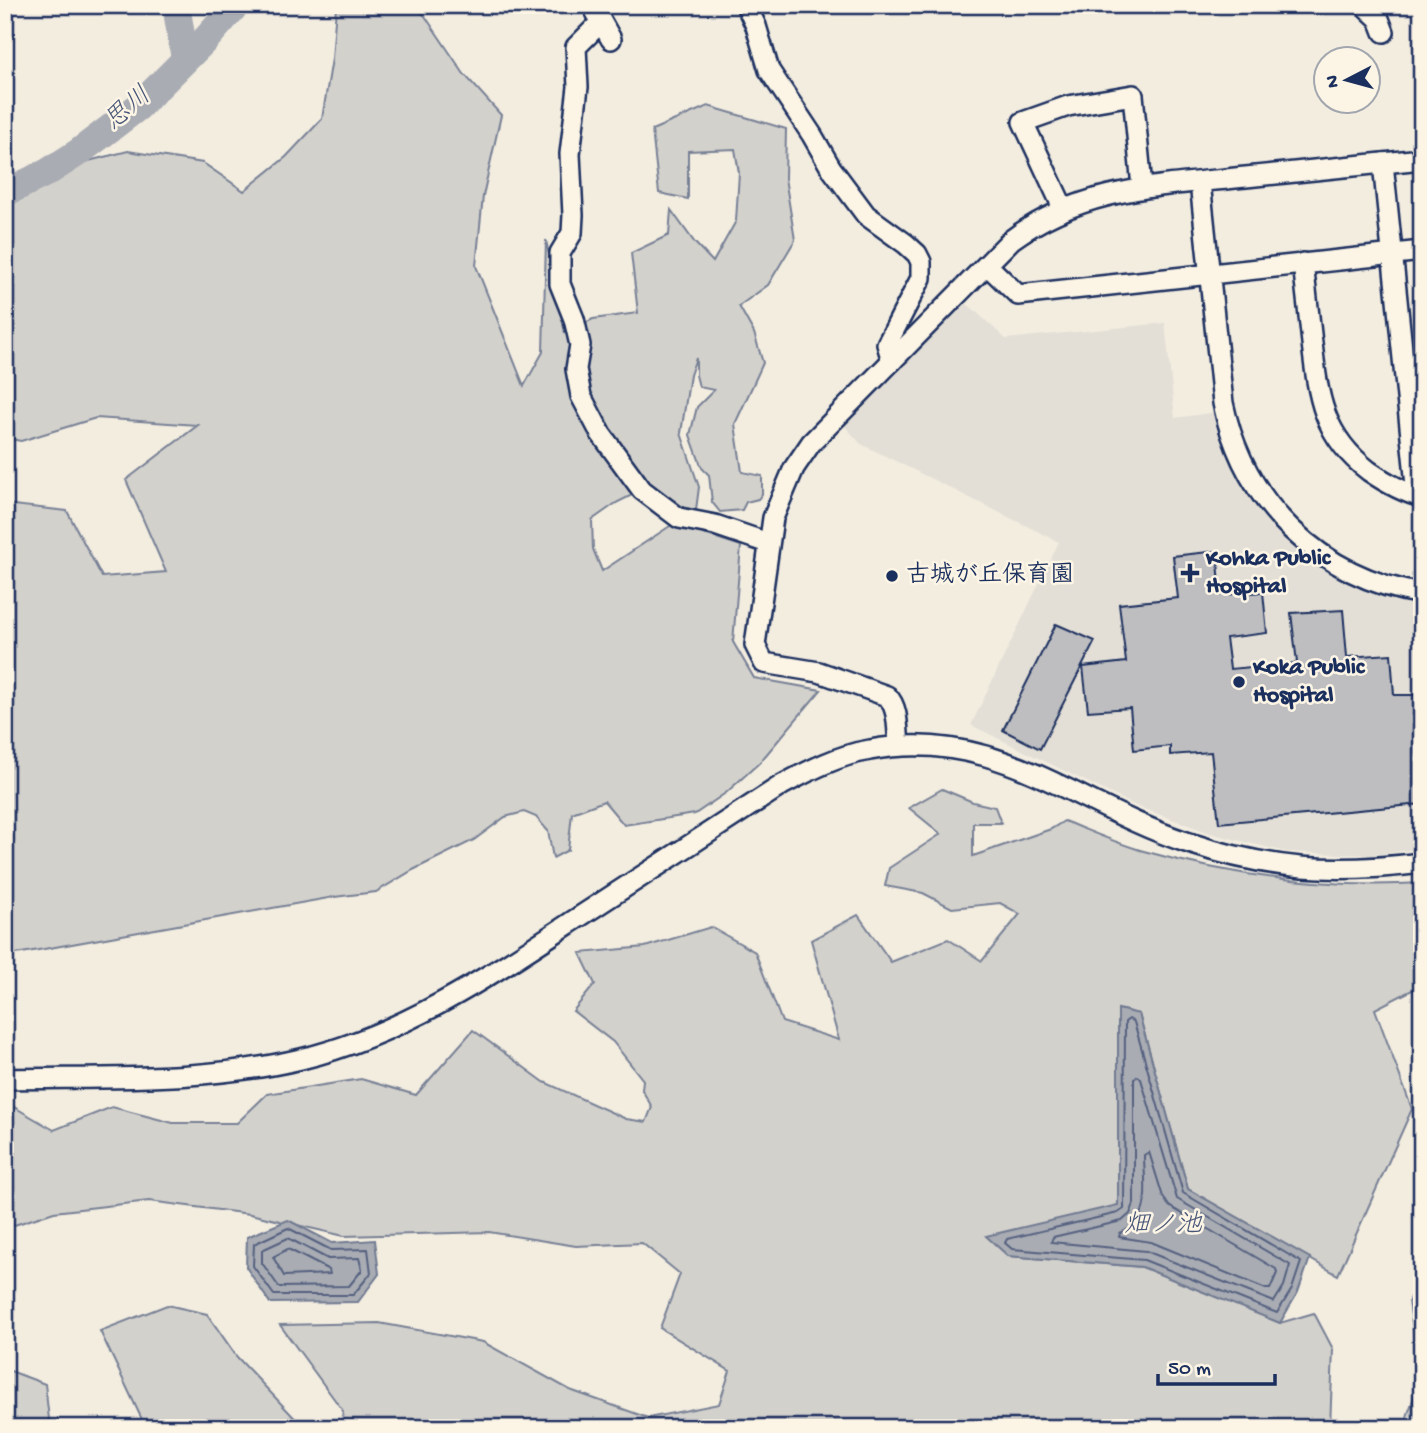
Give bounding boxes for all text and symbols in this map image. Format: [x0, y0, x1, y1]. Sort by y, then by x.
north arrow [1312, 46, 1382, 116]
text: N [1321, 74, 1346, 89]
water label: 思川 [99, 81, 159, 139]
place label: Kohka Public Hospital [1205, 545, 1332, 602]
place label: 古城が丘保育園 [906, 561, 1074, 591]
marker: Kohka Public Hospital [1180, 563, 1200, 583]
marker: 古城が丘保育園 [884, 568, 900, 584]
place label: Koka Public Hospital [1252, 654, 1366, 711]
marker: Koka Public Hospital [1231, 674, 1247, 690]
water label: 畑ノ池 [1124, 1210, 1203, 1242]
scale bar [1158, 1342, 1275, 1386]
text: 50 m [1168, 1358, 1211, 1383]

